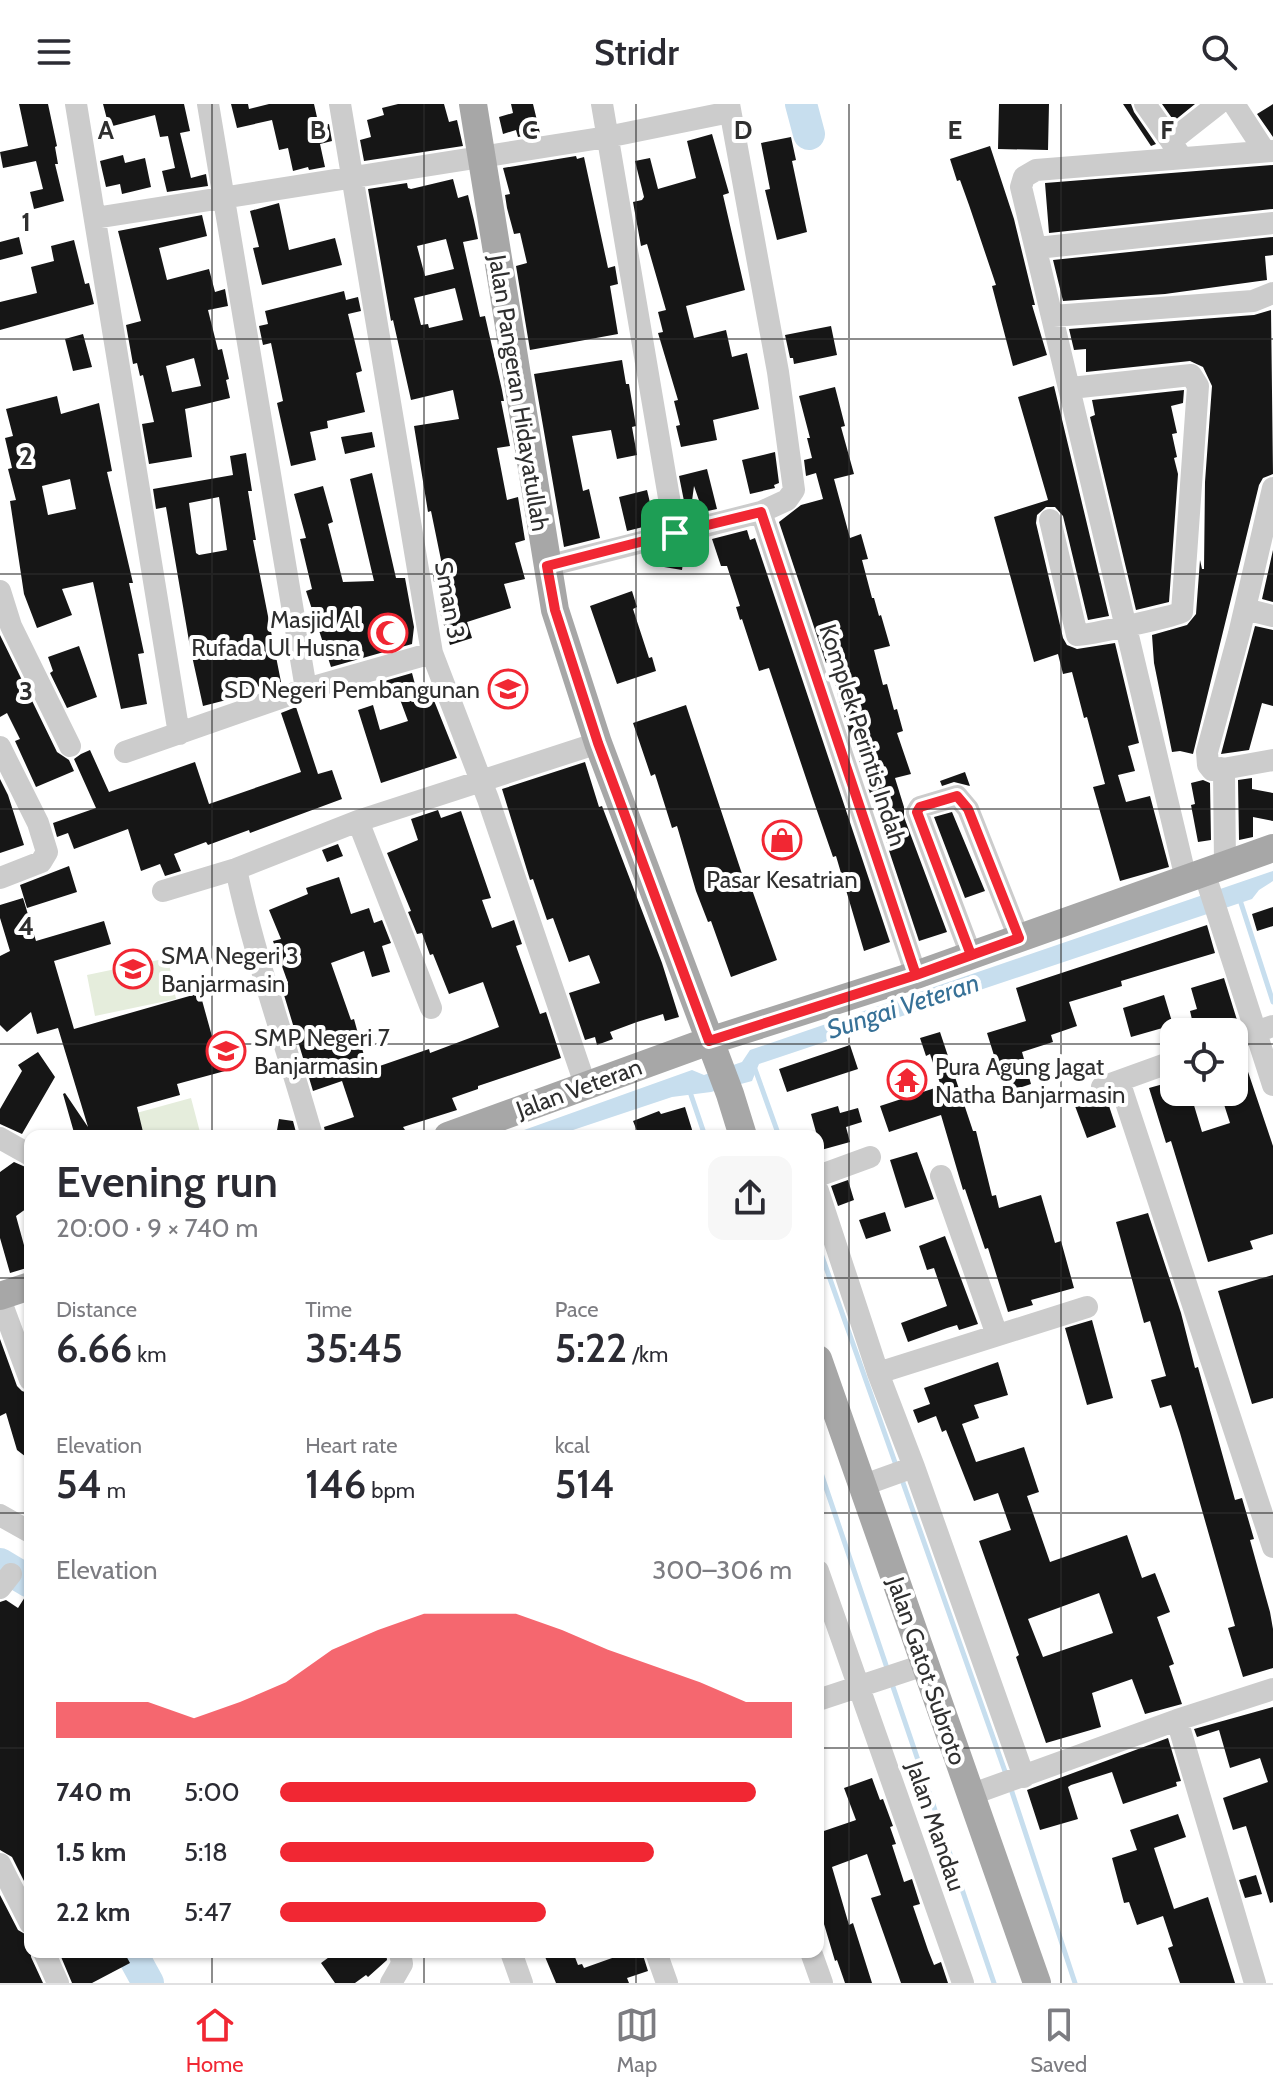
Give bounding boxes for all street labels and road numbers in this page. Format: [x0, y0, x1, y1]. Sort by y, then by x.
street label: Jalan Pangeran Hidayatullah [483, 252, 555, 533]
street label: Sman 3 [429, 559, 471, 641]
street label: Komplek Perintis Indah [813, 620, 913, 850]
street label: Jalan Veteran [511, 1052, 646, 1124]
street label: Jalan Gatot Subroto [881, 1572, 973, 1769]
street label: Jalan Mandau [900, 1756, 972, 1895]

